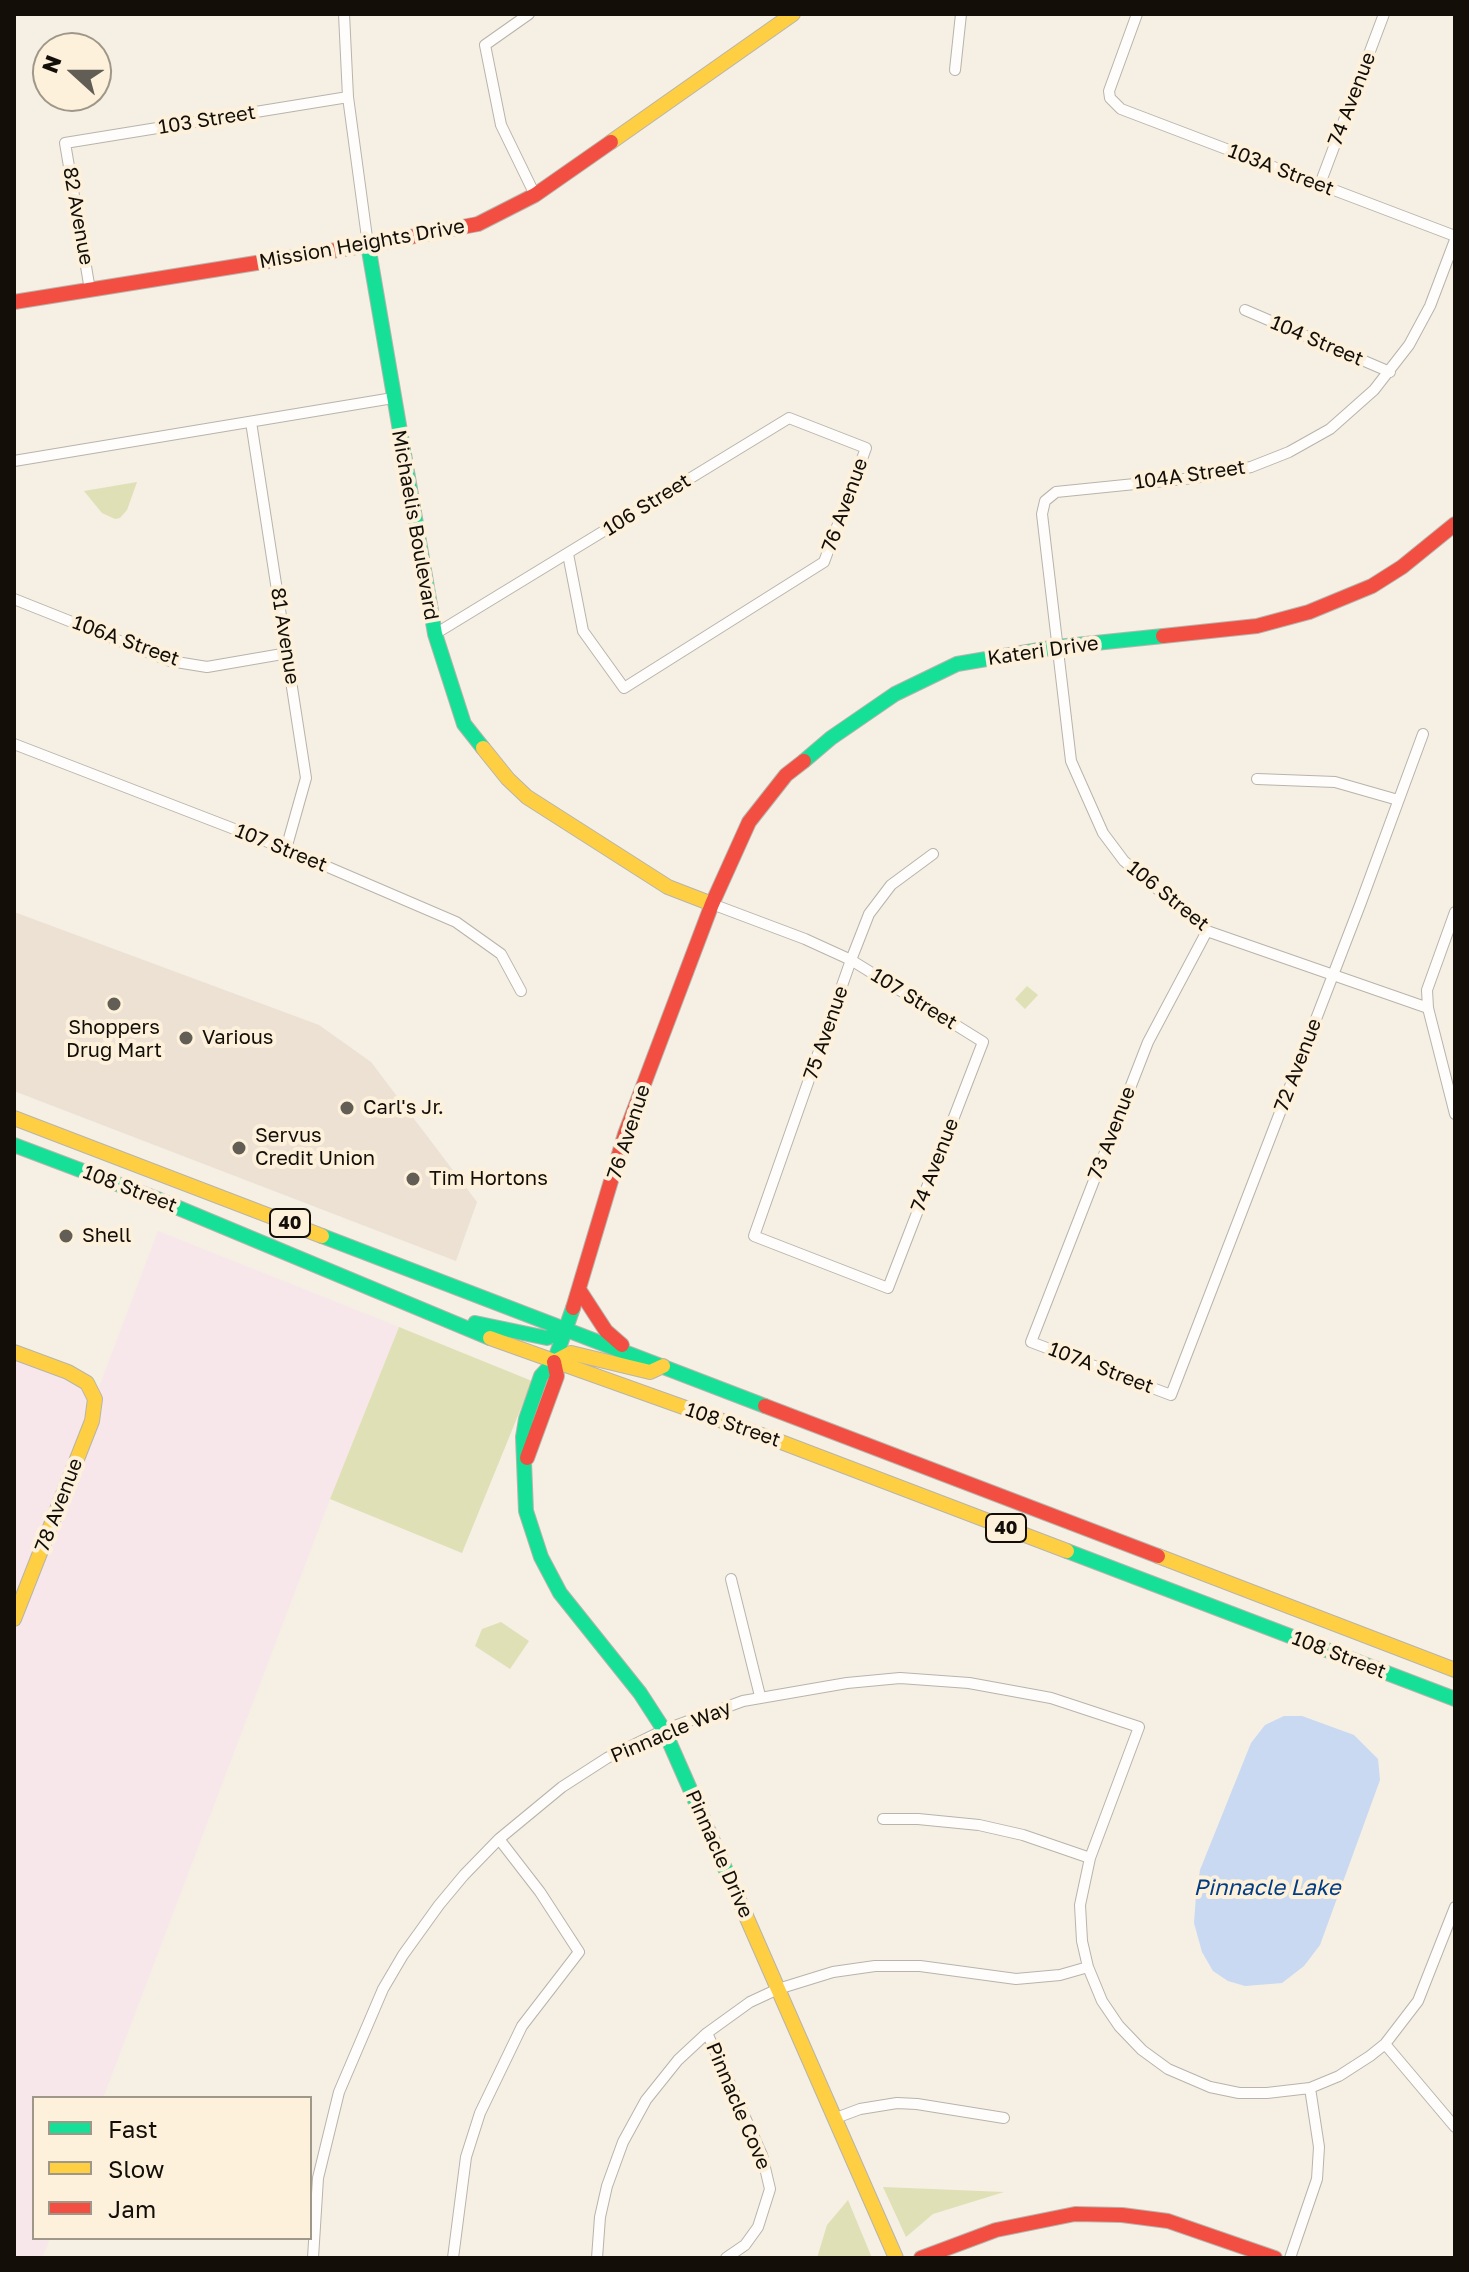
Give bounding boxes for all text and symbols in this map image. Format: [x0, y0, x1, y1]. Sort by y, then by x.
north arrow [32, 32, 112, 112]
street label: 74 Avenue [1323, 49, 1381, 149]
text: N [35, 51, 67, 77]
street label: 103 Street [157, 100, 257, 140]
street label: 103A Street [1225, 139, 1337, 201]
street label: 82 Avenue [58, 165, 98, 267]
street label: Mission Heights Drive [257, 214, 467, 274]
street label: 104 Street [1267, 311, 1367, 371]
street label: Michaelis Boulevard [386, 428, 444, 622]
street label: 76 Avenue [817, 455, 873, 555]
street label: 104A Street [1133, 455, 1247, 495]
street label: 106 Street [599, 469, 695, 541]
street label: 81 Avenue [266, 586, 304, 686]
street label: 106A Street [69, 611, 183, 671]
street label: Kateri Drive [986, 631, 1100, 671]
street label: 107 Street [232, 819, 330, 877]
street label: 106 Street [1122, 856, 1214, 936]
street label: 107 Street [867, 963, 961, 1035]
street label: 75 Avenue [799, 983, 853, 1083]
marker: Shoppers Drug Mart [105, 995, 123, 1013]
street label: 72 Avenue [1269, 1015, 1327, 1115]
place label: Shoppers Drug Mart [66, 1016, 162, 1063]
place label: Various [202, 1026, 273, 1050]
marker: Various [177, 1029, 195, 1047]
street label: 76 Avenue [602, 1082, 656, 1182]
street label: 73 Avenue [1083, 1083, 1141, 1183]
place label: Carl's Jr. [363, 1096, 444, 1120]
marker: Carl's Jr. [338, 1099, 356, 1117]
street label: 74 Avenue [906, 1115, 964, 1215]
place label: Servus Credit Union [255, 1124, 375, 1171]
marker: Servus Credit Union [230, 1139, 248, 1157]
street label: 108 Street [80, 1160, 180, 1218]
place label: Tim Hortons [429, 1167, 548, 1191]
marker: Tim Hortons [404, 1170, 422, 1188]
road number: 40 [270, 1209, 310, 1237]
place label: Shell [82, 1224, 131, 1248]
marker: Shell [57, 1227, 75, 1245]
street label: 107A Street [1045, 1337, 1157, 1399]
street label: 108 Street [683, 1398, 783, 1452]
street label: 78 Avenue [30, 1455, 88, 1555]
road number: 40 [986, 1514, 1026, 1542]
street label: 108 Street [1289, 1626, 1389, 1684]
street label: Pinnacle Way [607, 1696, 735, 1768]
street label: Pinnacle Drive [680, 1786, 758, 1922]
water label: Pinnacle Lake [1194, 1875, 1340, 1901]
street label: Pinnacle Cove [700, 2039, 776, 2173]
legend [32, 2096, 312, 2240]
text: Fast [108, 2114, 158, 2143]
text: Slow [108, 2154, 164, 2183]
text: Jam [108, 2194, 156, 2223]

